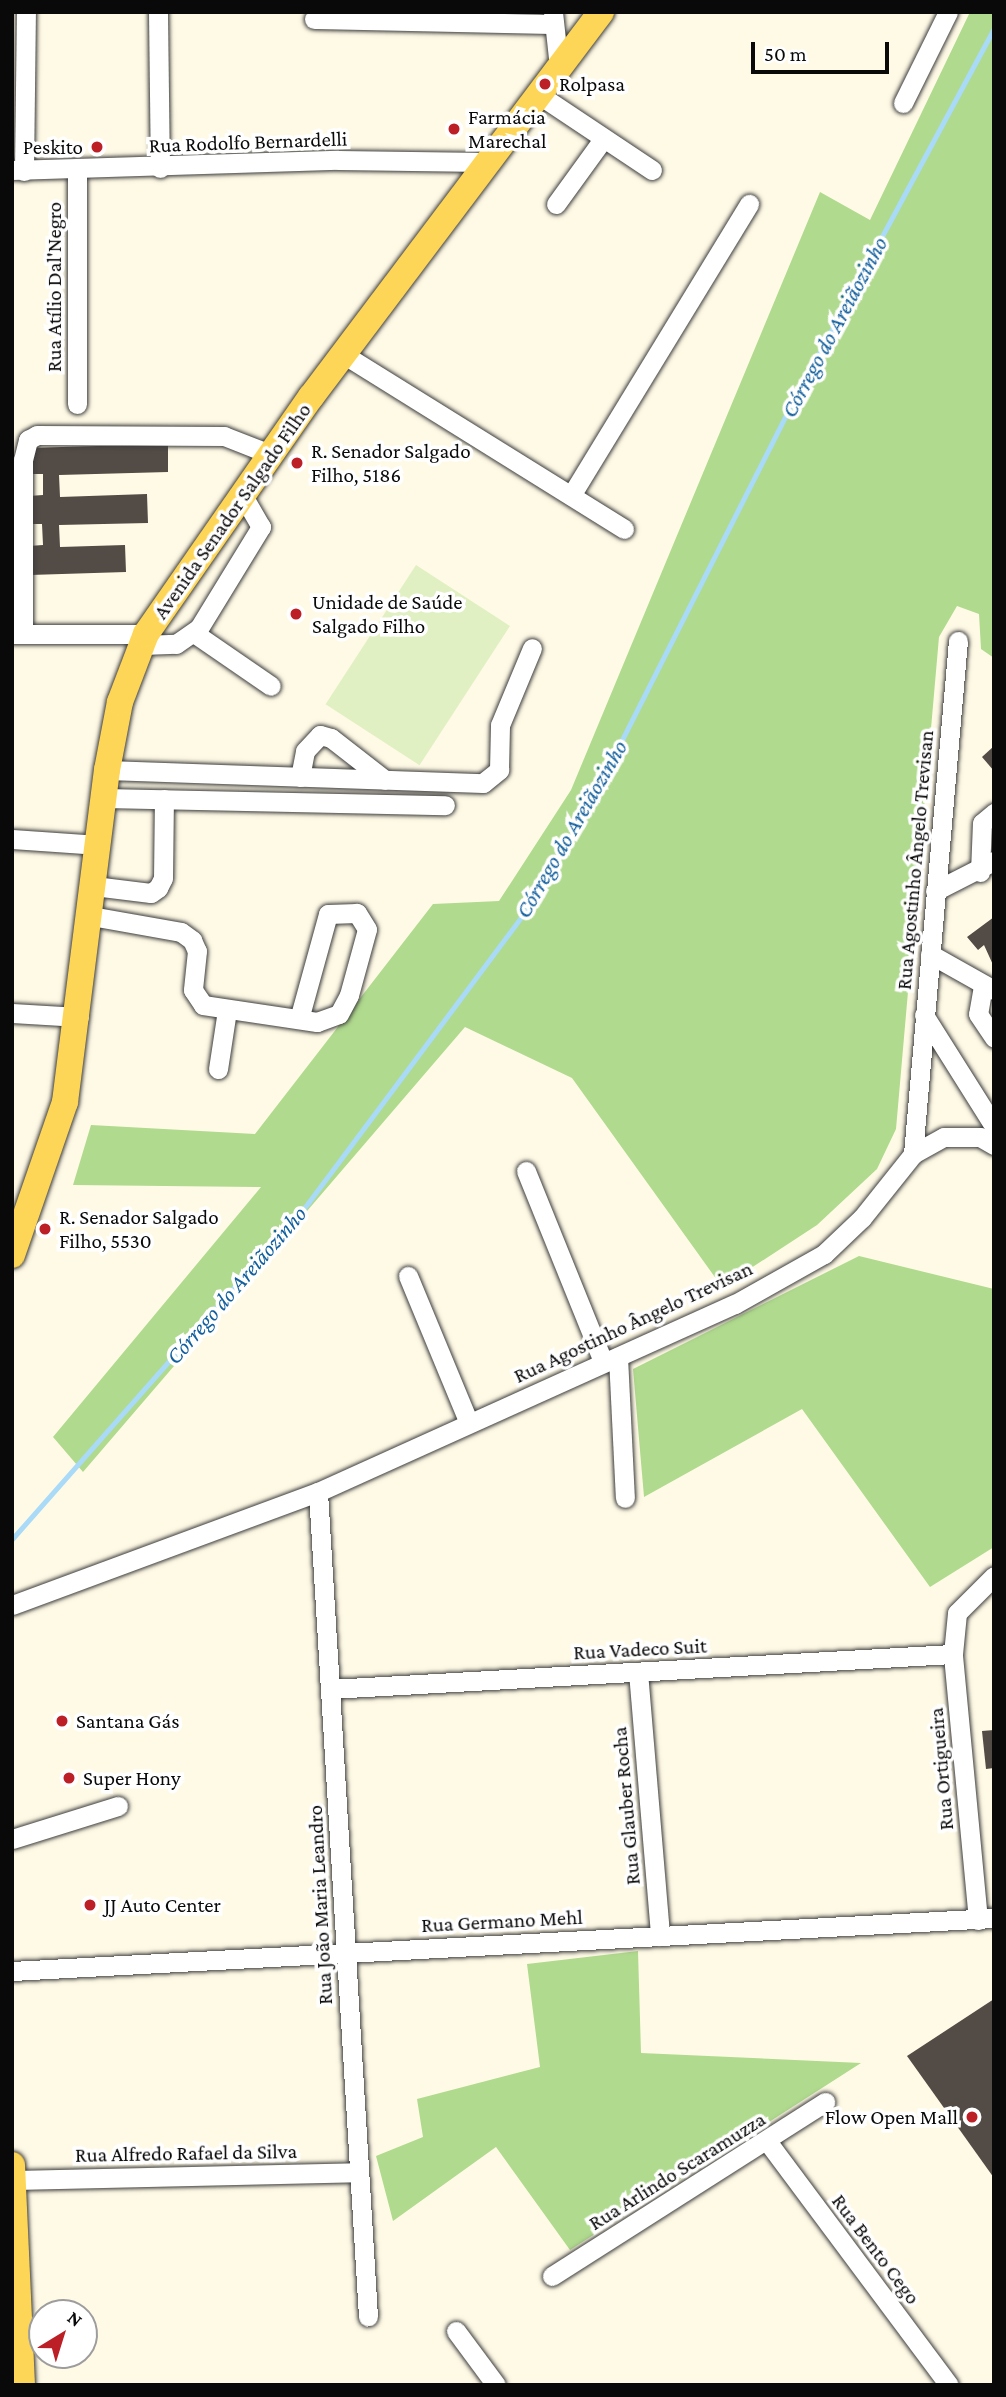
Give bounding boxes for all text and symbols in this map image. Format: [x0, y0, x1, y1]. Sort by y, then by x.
scale bar [754, 28, 892, 72]
text: 50 m [764, 42, 807, 66]
place label: Rolpasa [559, 71, 625, 97]
marker: Rolpasa [537, 76, 553, 92]
place label: Farmácia Marechal [468, 104, 547, 154]
marker: Farmácia Marechal [446, 121, 462, 137]
street label: Rua Rodolfo Bernardelli [148, 126, 348, 158]
place label: Peskito [23, 134, 83, 160]
marker: Peskito [89, 139, 105, 155]
street label: Rua Atílio Dal'Negro [41, 202, 67, 372]
water label: Córrego do Areiãozinho [775, 232, 893, 422]
street label: Avenida Senador Salgado Filho [148, 398, 316, 624]
place label: R. Senador Salgado Filho, 5186 [311, 438, 471, 488]
marker: R. Senador Salgado Filho, 5186 [289, 455, 305, 471]
place label: Unidade de Saúde Salgado Filho [312, 589, 463, 639]
marker: Unidade de Saúde Salgado Filho [286, 604, 306, 624]
street label: Rua Agostinho Ângelo Trevisan [891, 729, 939, 991]
water label: Córrego do Areiãozinho [509, 735, 633, 923]
water label: Córrego do Areiãozinho [160, 1200, 312, 1370]
place label: R. Senador Salgado Filho, 5530 [59, 1204, 219, 1254]
marker: R. Senador Salgado Filho, 5530 [37, 1221, 53, 1237]
street label: Rua Agostinho Ângelo Trevisan [510, 1256, 756, 1388]
street label: Rua Vadeco Suit [573, 1633, 707, 1665]
street label: Rua Ortigueira [923, 1707, 959, 1831]
place label: Santana Gás [76, 1708, 180, 1734]
marker: Santana Gás [54, 1713, 70, 1729]
street label: Rua Glauber Rocha [607, 1726, 645, 1886]
place label: Super Hony [83, 1765, 181, 1791]
marker: Super Hony [61, 1770, 77, 1786]
street label: Rua João Maria Leandro [302, 1805, 338, 2005]
place label: JJ Auto Center [104, 1892, 221, 1918]
marker: JJ Auto Center [82, 1897, 98, 1913]
street label: Rua Germano Mehl [421, 1904, 583, 1938]
place label: Flow Open Mall [825, 2104, 958, 2130]
street label: Rua Arlindo Scaramuzza [584, 2106, 770, 2236]
marker: Flow Open Mall [964, 2109, 980, 2125]
street label: Rua Alfredo Rafael da Silva [75, 2138, 297, 2168]
street label: Rua Bento Cego [826, 2189, 926, 2309]
north arrow [28, 2299, 98, 2369]
text: N [63, 2306, 87, 2331]

